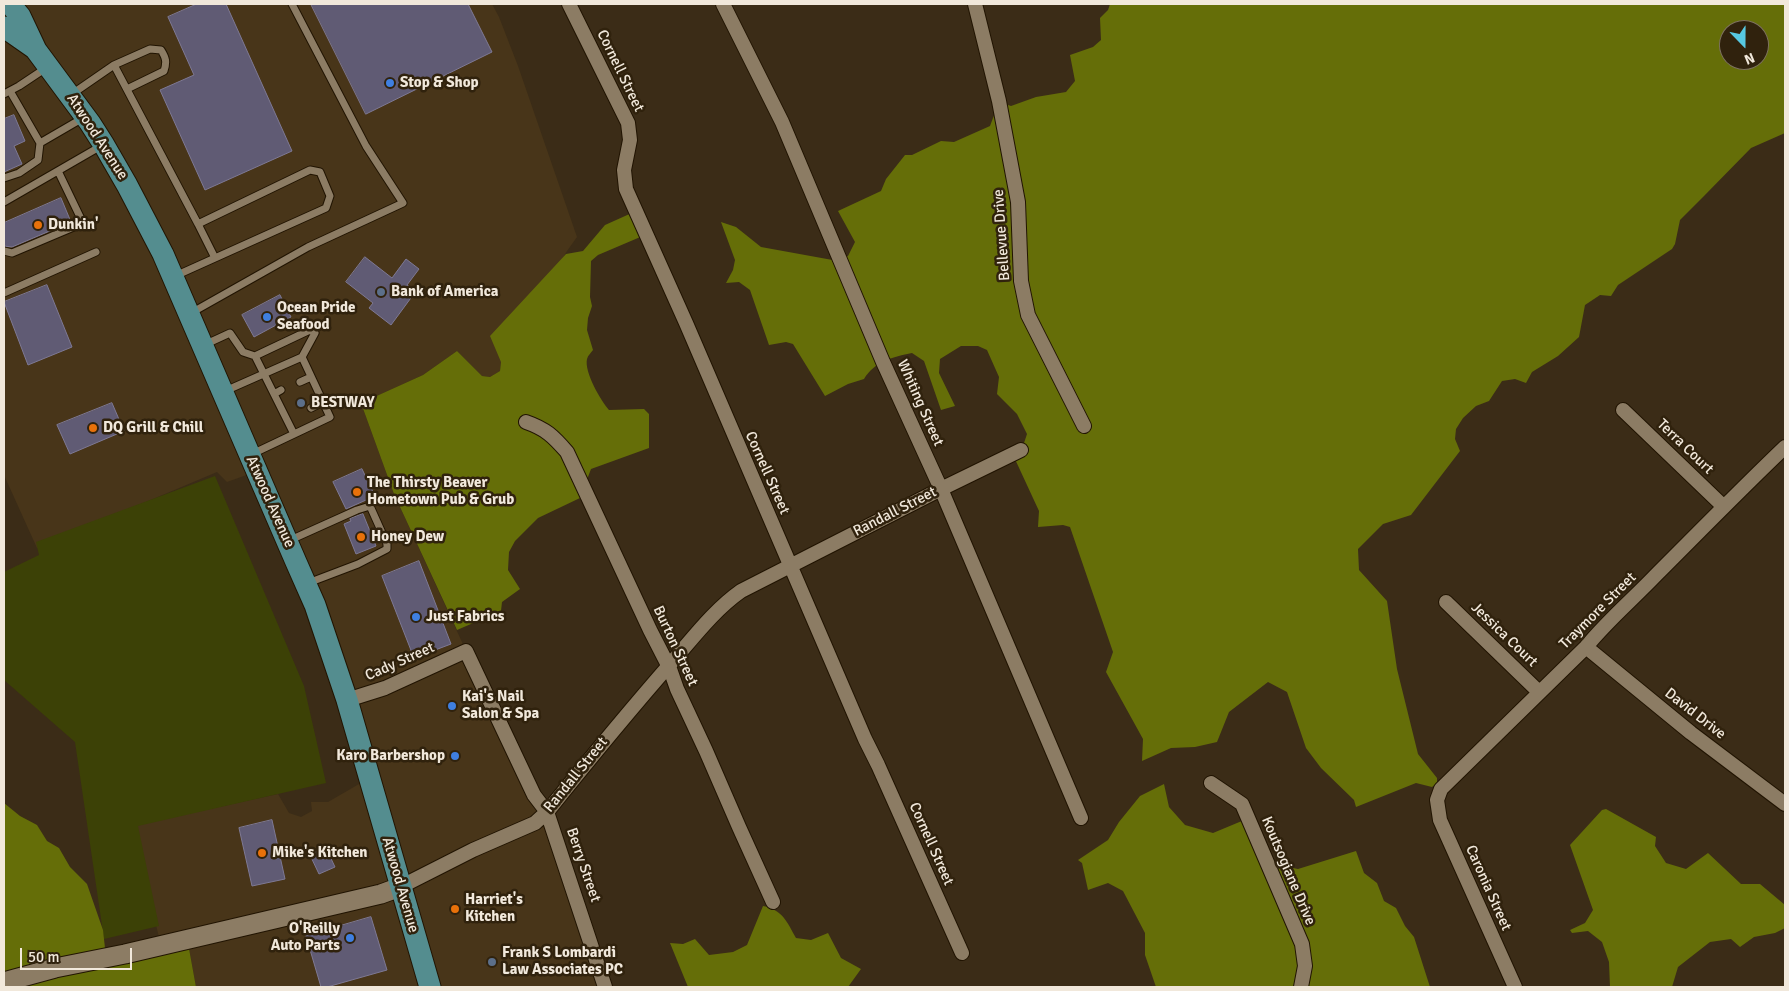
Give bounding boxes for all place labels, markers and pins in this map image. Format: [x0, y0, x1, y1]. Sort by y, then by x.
place label: Stop & Shop [400, 74, 479, 92]
marker: Stop & Shop [384, 77, 396, 89]
place label: Dunkin' [48, 216, 98, 234]
marker: Dunkin' [32, 219, 44, 231]
place label: Bank of America [391, 283, 498, 301]
marker: Bank of America [375, 286, 387, 298]
place label: Ocean Pride Seafood [277, 299, 356, 334]
marker: Ocean Pride Seafood [261, 311, 273, 323]
place label: BESTWAY [311, 394, 375, 412]
marker: BESTWAY [295, 397, 307, 409]
place label: DQ Grill & Chill [103, 419, 204, 437]
marker: DQ Grill & Chill [87, 422, 99, 434]
place label: The Thirsty Beaver Hometown Pub & Grub [367, 474, 514, 509]
marker: The Thirsty Beaver Hometown Pub & Grub [351, 486, 363, 498]
place label: Honey Dew [371, 528, 444, 546]
marker: Honey Dew [355, 531, 367, 543]
place label: Just Fabrics [426, 608, 505, 626]
marker: Just Fabrics [410, 611, 422, 623]
place label: Kai's Nail Salon & Spa [462, 688, 539, 723]
marker: Kai's Nail Salon & Spa [446, 700, 458, 712]
place label: Karo Barbershop [336, 747, 445, 765]
marker: Karo Barbershop [449, 750, 461, 762]
place label: Mike's Kitchen [272, 844, 368, 862]
marker: Mike's Kitchen [256, 847, 268, 859]
place label: Harriet's Kitchen [465, 891, 523, 926]
marker: Harriet's Kitchen [449, 903, 461, 915]
place label: O'Reilly Auto Parts [271, 920, 340, 955]
marker: O'Reilly Auto Parts [344, 932, 356, 944]
place label: Frank S Lombardi Law Associates PC [502, 944, 623, 979]
marker: Frank S Lombardi Law Associates PC [486, 956, 498, 968]

